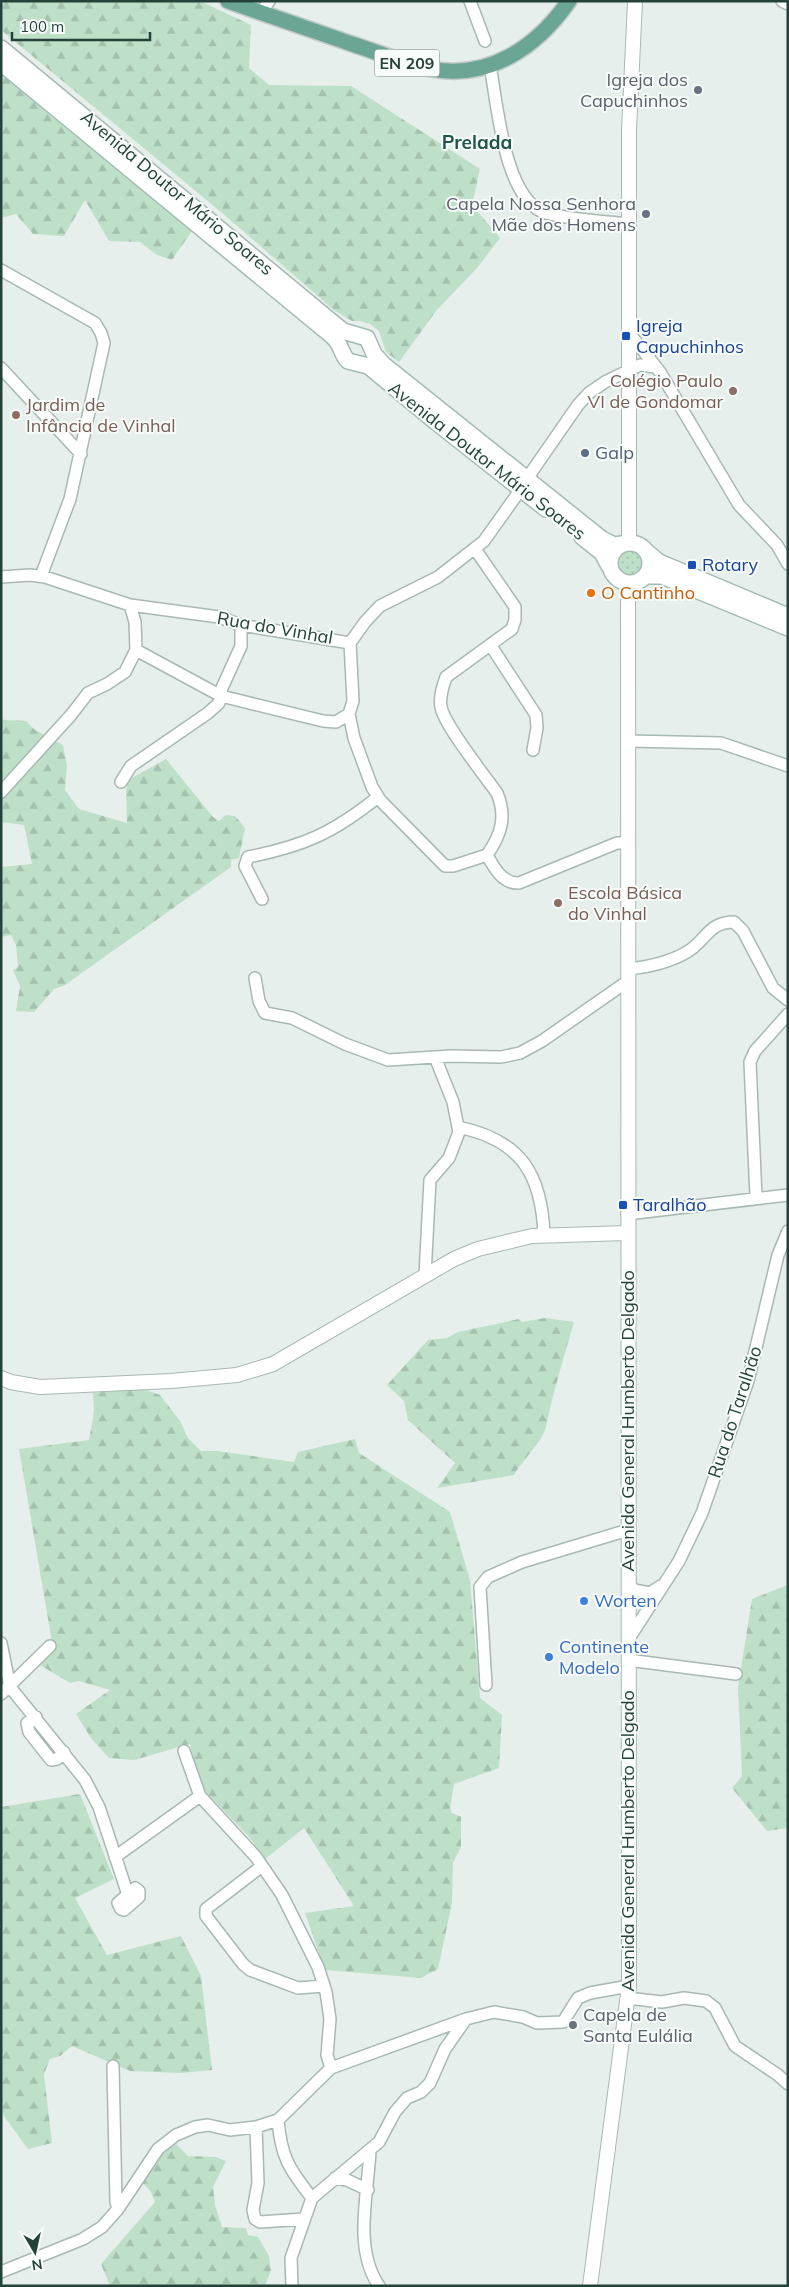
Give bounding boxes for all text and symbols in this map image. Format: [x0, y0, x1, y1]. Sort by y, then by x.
scale bar [12, 10, 150, 42]
text: 100 m [20, 17, 64, 36]
road number: EN 209 [374, 49, 440, 76]
place label: Igreja dos Capuchinhos [580, 68, 688, 112]
marker: Igreja dos Capuchinhos [692, 84, 704, 96]
street label: Avenida Doutor Mário Soares [76, 105, 278, 280]
district label: Prelada [442, 130, 512, 154]
place label: Capela Nossa Senhora Mãe dos Homens [446, 192, 636, 236]
marker: Capela Nossa Senhora Mãe dos Homens [640, 208, 652, 220]
place label: Igreja Capuchinhos [636, 314, 744, 358]
marker: Igreja Capuchinhos [620, 330, 632, 342]
place label: Colégio Paulo VI de Gondomar [588, 369, 723, 413]
street label: Avenida Doutor Mário Soares [384, 376, 591, 545]
marker: Colégio Paulo VI de Gondomar [727, 385, 739, 397]
place label: Jardim de Infância de Vinhal [26, 393, 176, 437]
marker: Jardim de Infância de Vinhal [10, 409, 22, 421]
place label: Galp [595, 441, 634, 464]
marker: Galp [579, 447, 591, 459]
place label: Rotary [702, 553, 759, 576]
marker: Rotary [686, 559, 698, 571]
place label: O Cantinho [601, 581, 695, 604]
marker: O Cantinho [585, 587, 597, 599]
street label: Rua do Vinhal [215, 606, 335, 649]
place label: Escola Básica do Vinhal [568, 881, 682, 925]
marker: Escola Básica do Vinhal [552, 897, 564, 909]
place label: Taralhão [633, 1193, 706, 1216]
marker: Taralhão [617, 1199, 629, 1211]
street label: Avenida General Humberto Delgado [616, 1270, 639, 1572]
street label: Rua do Taralhão [702, 1343, 767, 1481]
place label: Worten [594, 1589, 657, 1612]
marker: Worten [578, 1595, 590, 1607]
place label: Continente Modelo [559, 1635, 649, 1679]
marker: Continente Modelo [543, 1651, 555, 1663]
street label: Avenida General Humberto Delgado [616, 1690, 639, 1992]
place label: Capela de Santa Eulália [583, 2003, 693, 2047]
marker: Capela de Santa Eulália [567, 2019, 579, 2031]
north arrow [10, 2227, 60, 2277]
text: N [30, 2255, 44, 2275]

